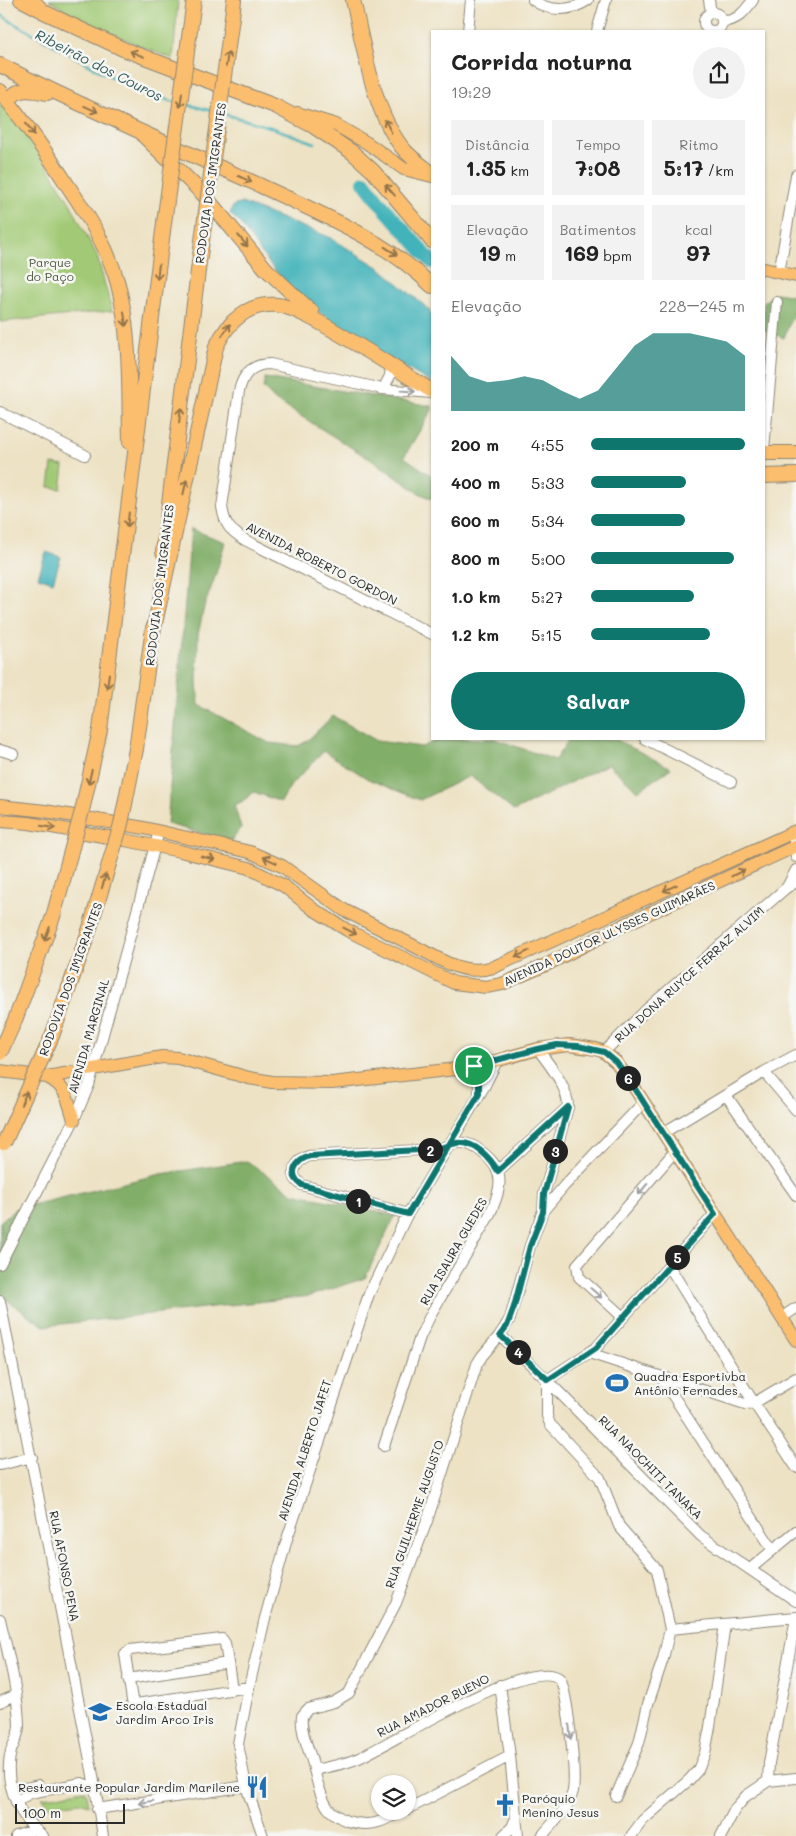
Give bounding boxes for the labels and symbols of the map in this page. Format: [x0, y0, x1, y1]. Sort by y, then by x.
water label: Ribeirão dos Couros [32, 25, 166, 105]
one-way arrow [130, 49, 145, 58]
one-way arrow [222, 51, 232, 67]
one-way arrow [176, 92, 186, 108]
street label: RODOVIA DOS IMIGRANTES [191, 101, 229, 265]
one-way arrow [83, 105, 98, 115]
one-way arrow [383, 118, 393, 133]
one-way arrow [24, 122, 35, 136]
one-way arrow [237, 175, 252, 185]
one-way arrow [384, 184, 395, 197]
one-way arrow [238, 234, 249, 247]
one-way arrow [383, 247, 397, 257]
park label: Parque do Paço [26, 254, 74, 284]
one-way arrow [153, 264, 163, 280]
one-way arrow [120, 311, 130, 327]
one-way arrow [220, 323, 231, 337]
one-way arrow [400, 386, 416, 396]
one-way arrow [175, 407, 185, 423]
one-way arrow [181, 479, 191, 495]
street label: RODOVIA DOS IMIGRANTES [141, 503, 177, 667]
one-way arrow [123, 512, 133, 528]
street label: AVENIDA ROBERTO GORDON [244, 518, 400, 608]
one-way arrow [103, 673, 113, 689]
one-way arrow [85, 769, 94, 785]
one-way arrow [40, 822, 56, 832]
one-way arrow [199, 854, 215, 863]
one-way arrow [263, 854, 278, 864]
one-way arrow [730, 868, 745, 878]
one-way arrow [99, 873, 109, 889]
street label: AVENIDA DOUTOR ULYSSES GUIMARÃES [501, 877, 718, 989]
one-way arrow [663, 883, 678, 893]
street label: RODOVIA DOS IMIGRANTES [35, 900, 105, 1058]
street label: RUA DONA RUYCE FERRAZ ALVIM [611, 903, 767, 1045]
one-way arrow [42, 926, 51, 941]
one-way arrow [343, 926, 358, 936]
one-way arrow [515, 950, 530, 960]
street label: AVENIDA MARGINAL [64, 976, 112, 1095]
pin [453, 1045, 495, 1087]
pin: 6 [616, 1066, 640, 1090]
one-way arrow [19, 1091, 29, 1106]
pin: 2 [418, 1138, 442, 1162]
pin: 3 [542, 1138, 568, 1164]
one-way arrow [638, 1182, 649, 1195]
pin: 1 [346, 1188, 370, 1214]
street label: RUA ISAURA GUEDES [416, 1194, 490, 1308]
pin: 5 [664, 1244, 690, 1270]
one-way arrow [590, 1287, 603, 1299]
pin: 4 [506, 1340, 530, 1364]
place label: Quadra Esportivba Antônio Fernades [634, 1368, 746, 1398]
sports icon: Quadra Esportivba Antônio Fernades [604, 1370, 630, 1396]
street label: AVENIDA ALBERTO JAFET [274, 1377, 334, 1523]
street label: RUA NAOCHITI TANAKA [596, 1412, 706, 1522]
street label: RUA GUILHERME AUGUSTO [381, 1438, 447, 1590]
street label: RUA AFONSO PENA [46, 1509, 84, 1623]
street label: RUA AMADOR BUENO [374, 1670, 492, 1740]
place label: Escola Estadual Jardim Arco Iris [116, 1697, 214, 1727]
school or university icon: Escola Estadual Jardim Arco Iris [87, 1699, 113, 1725]
one-way arrow [565, 1723, 575, 1739]
restaurant icon: Restaurante Popular Jardim Marilene [244, 1774, 270, 1800]
place label: Restaurante Popular Jardim Marilene [18, 1779, 240, 1795]
place label: Paróquio Menino Jesus [522, 1790, 599, 1820]
church icon: Paróquio Menino Jesus [492, 1792, 518, 1818]
one-way arrow [138, 1797, 154, 1807]
scale bar [15, 1801, 125, 1824]

